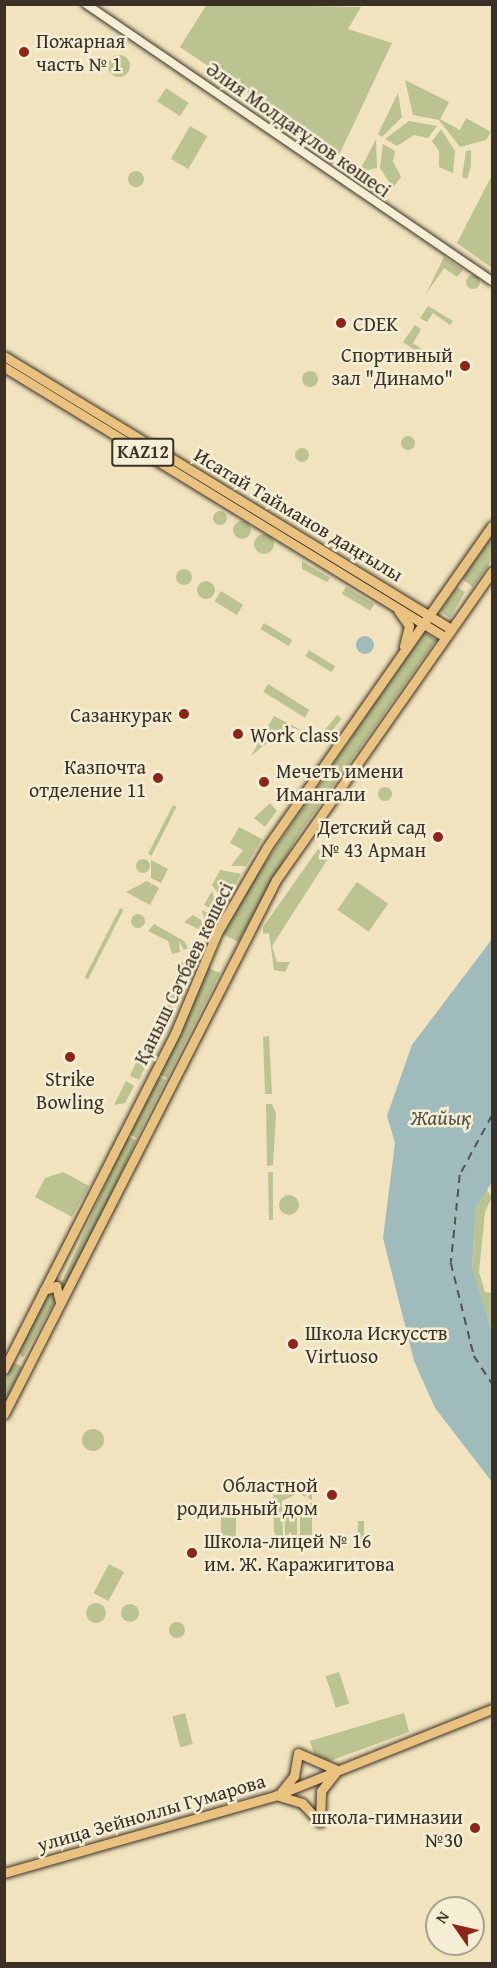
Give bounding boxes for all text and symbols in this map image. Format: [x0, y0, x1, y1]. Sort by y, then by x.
place label: Пожарная часть № 1 [36, 28, 125, 75]
marker: Пожарная часть № 1 [17, 45, 31, 59]
street label: Әлия Молдағұлов көшесі [202, 56, 396, 202]
place label: CDEK [353, 311, 398, 335]
marker: CDEK [334, 316, 348, 330]
place label: Спортивный зал "Динамо" [332, 342, 453, 389]
marker: Спортивный зал "Динамо" [458, 359, 472, 373]
road number: KAZ12 [110, 437, 176, 467]
street label: Исатай Тайманов даңғылы [190, 442, 408, 586]
place label: Сазанкурак [70, 702, 172, 726]
marker: Сазанкурак [177, 707, 191, 721]
place label: Work class [250, 722, 339, 746]
marker: Work class [231, 727, 245, 741]
place label: Казпочта отделение 11 [29, 754, 146, 801]
place label: Мечеть имени Имангали [276, 759, 404, 806]
marker: Казпочта отделение 11 [151, 771, 165, 785]
marker: Мечеть имени Имангали [257, 775, 271, 789]
place label: Детский сад № 43 Арман [317, 814, 426, 861]
marker: Детский сад № 43 Арман [431, 830, 445, 844]
street label: Қаныш Сәтбаев көшесі [128, 878, 238, 1068]
marker: Strike Bowling [63, 1050, 77, 1064]
place label: Strike Bowling [36, 1066, 104, 1113]
water label: Жайық [411, 1105, 471, 1131]
place label: Школа Искусств Virtuoso [305, 1320, 447, 1367]
marker: Школа Искусств Virtuoso [286, 1337, 300, 1351]
place label: Областной родильный дом [177, 1472, 318, 1519]
marker: Областной родильный дом [323, 1486, 341, 1504]
place label: Школа-лицей № 16 им. Ж. Каражигитова [204, 1529, 395, 1576]
marker: Школа-лицей № 16 им. Ж. Каражигитова [185, 1546, 199, 1560]
street label: улица Зейноллы Гумарова [34, 1768, 268, 1856]
place label: школа-гимназии №30 [312, 1804, 463, 1851]
marker: школа-гимназии №30 [468, 1821, 482, 1835]
north arrow [425, 1896, 485, 1956]
text: N [429, 1906, 455, 1928]

